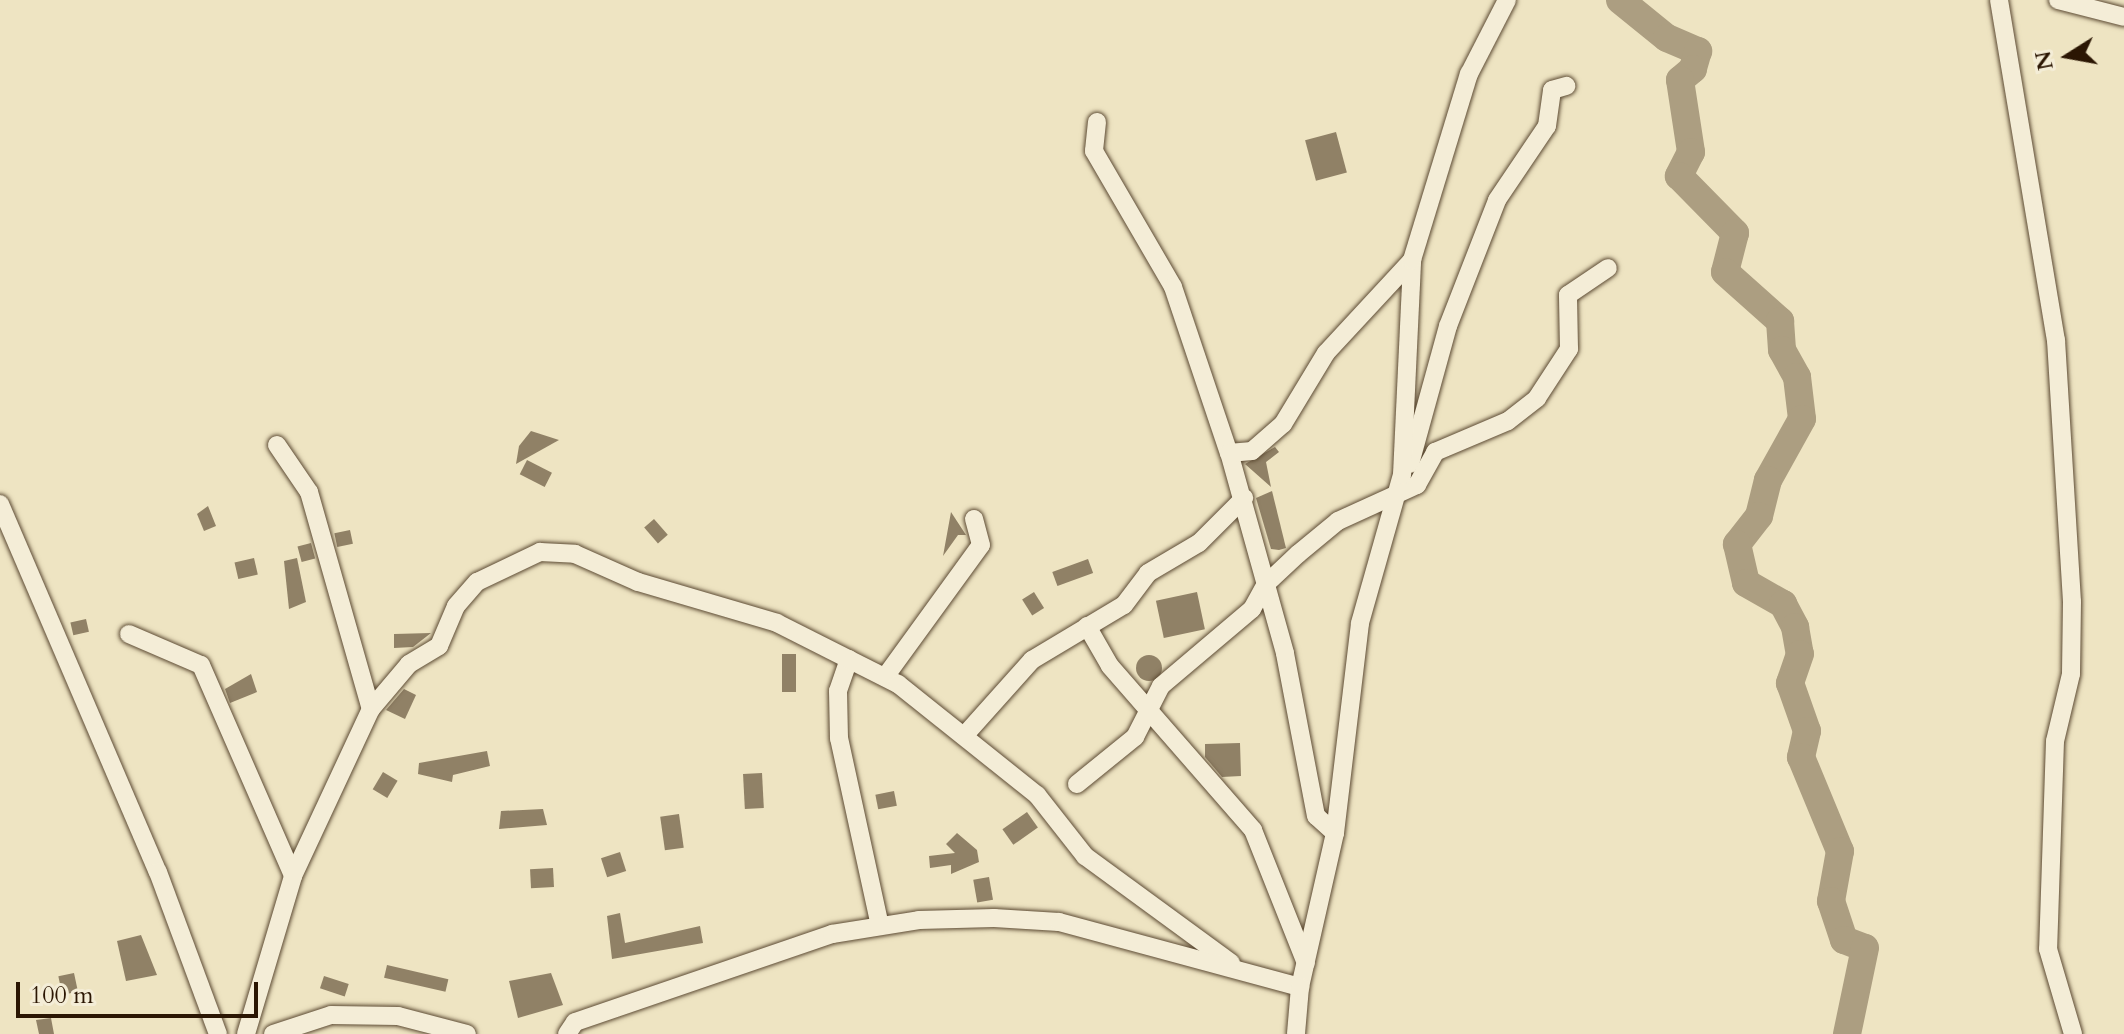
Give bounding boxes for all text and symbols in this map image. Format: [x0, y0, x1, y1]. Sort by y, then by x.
north arrow [2028, 16, 2108, 96]
text: N [2028, 48, 2061, 73]
scale bar [20, 966, 262, 1016]
text: 100 m [30, 979, 94, 1012]

